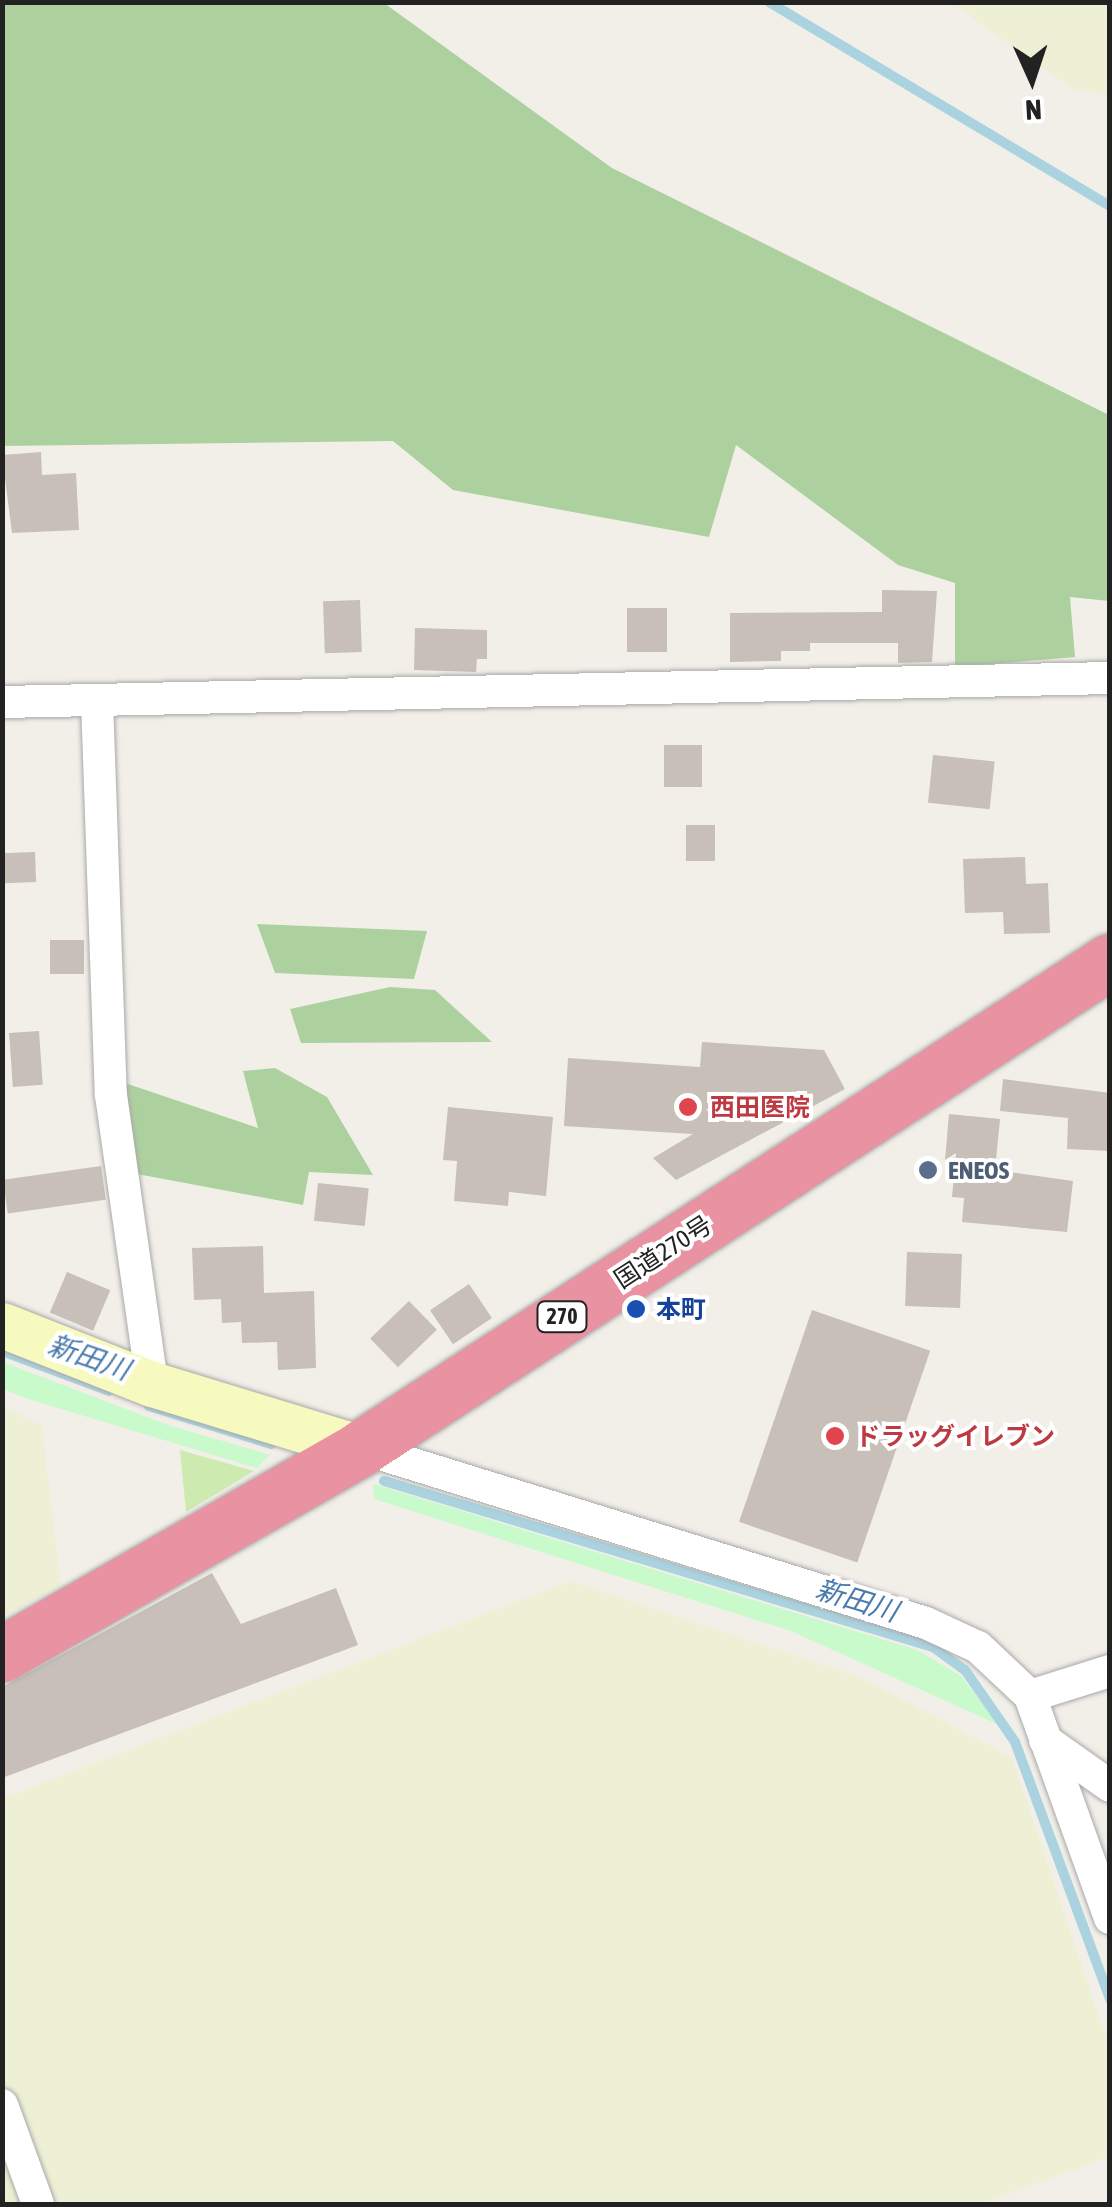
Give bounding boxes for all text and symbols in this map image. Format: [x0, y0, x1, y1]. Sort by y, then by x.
north arrow [982, 30, 1082, 130]
text: N [1024, 94, 1043, 126]
place label: 西田医院 [710, 1092, 810, 1122]
marker: 西田医院 [675, 1094, 701, 1120]
place label: ENEOS [948, 1155, 1009, 1185]
marker: ENEOS [917, 1159, 939, 1181]
street label: 国道270号 [609, 1209, 717, 1295]
place label: 本町 [656, 1294, 706, 1324]
marker: 本町 [625, 1298, 647, 1320]
road number: 270 [534, 1300, 590, 1334]
water label: 新田川 [44, 1327, 134, 1387]
place label: ドラッグイレブン [855, 1421, 1055, 1451]
marker: ドラッグイレブン [824, 1425, 846, 1447]
water label: 新田川 [812, 1572, 902, 1628]

